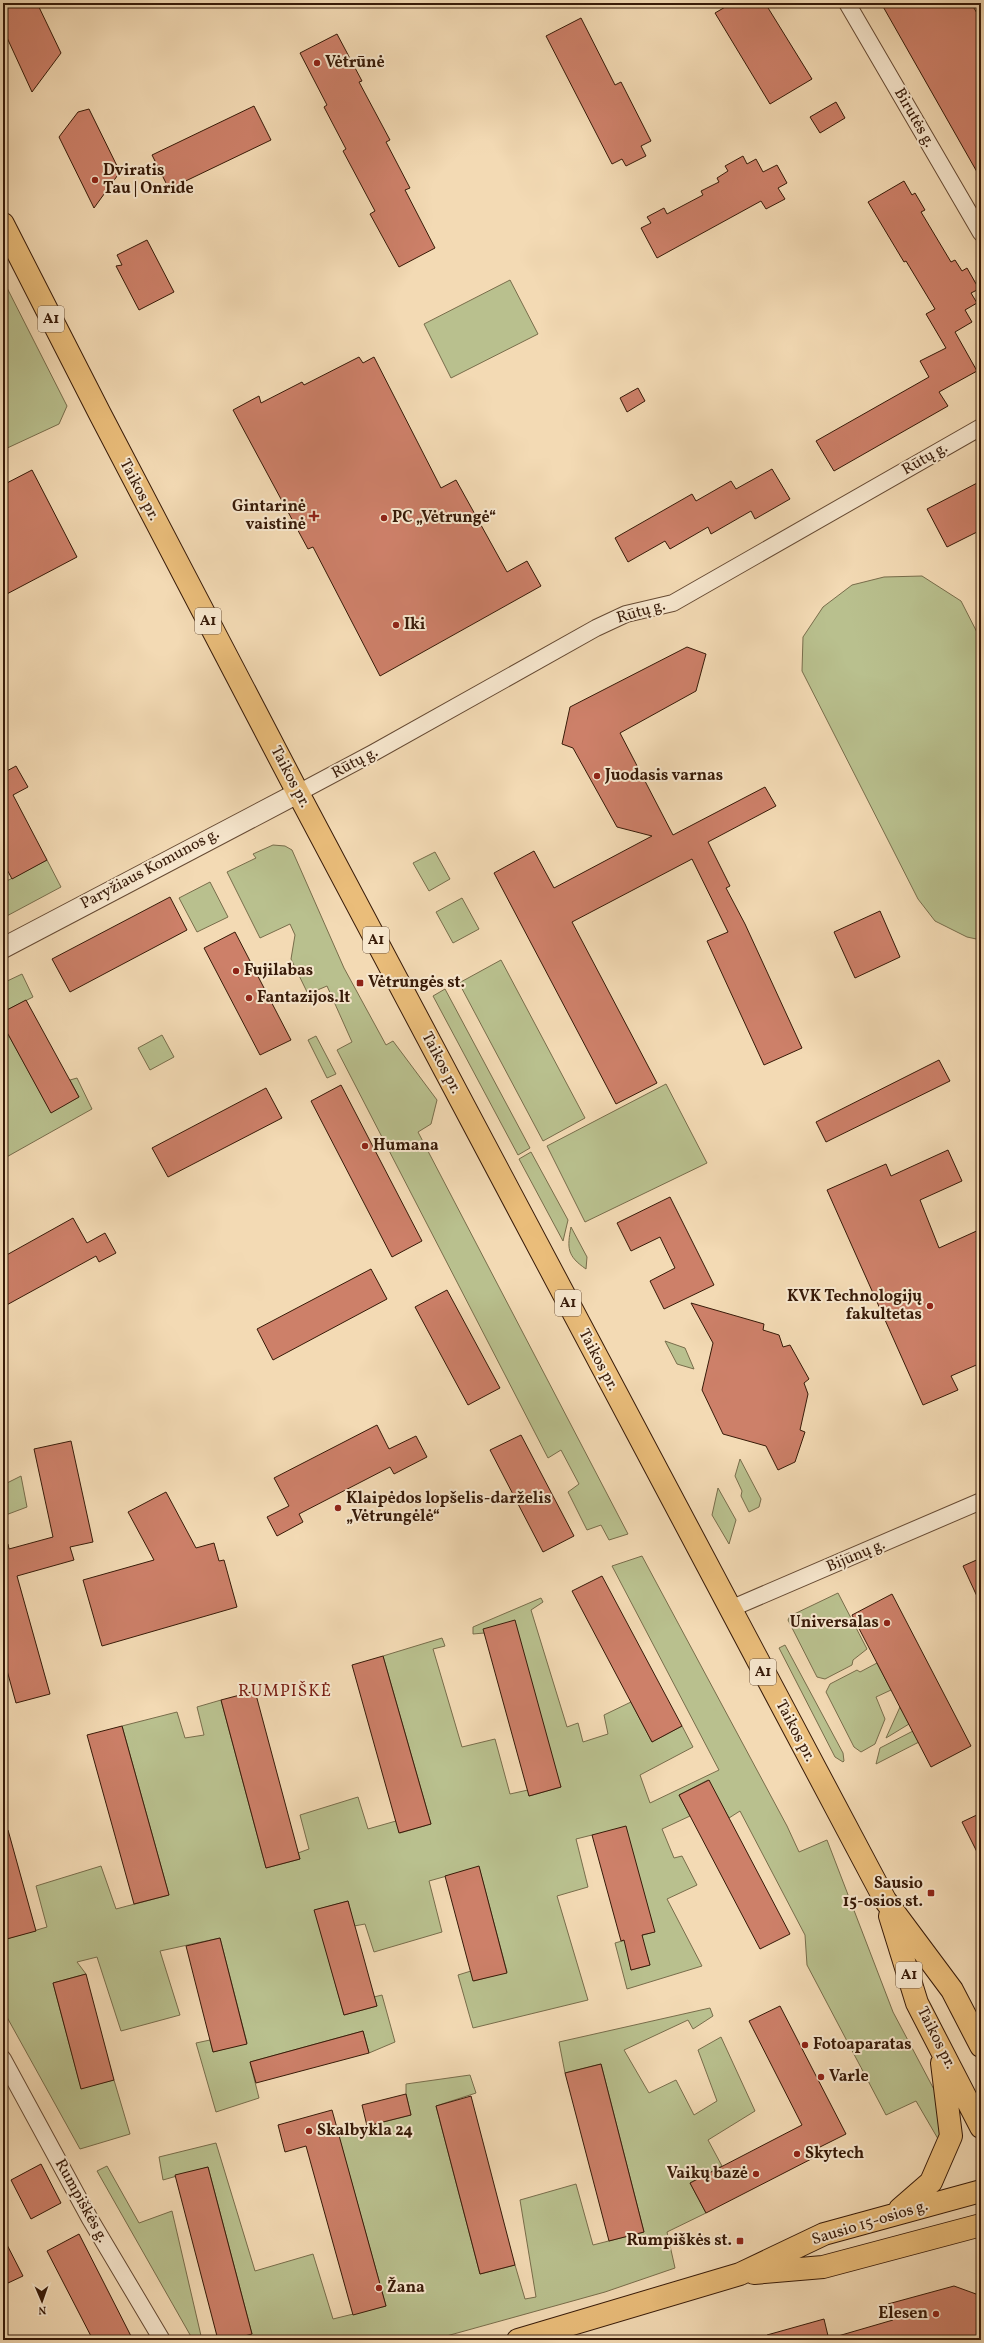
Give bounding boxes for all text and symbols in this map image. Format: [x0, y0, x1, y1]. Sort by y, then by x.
place label: Vėtrūnė [325, 52, 385, 74]
marker: Vėtrūnė [312, 58, 322, 68]
street label: Birutės g. [888, 84, 940, 152]
place label: Dviratis Tau | Onride [103, 160, 194, 200]
marker: Dviratis Tau | Onride [90, 175, 100, 185]
road number: A1 [38, 306, 64, 332]
street label: Rūtų g. [898, 437, 952, 481]
street label: Taikos pr. [114, 455, 164, 525]
place label: Gintarinė vaistinė [232, 496, 306, 536]
place label: PC „Vėtrungė“ [392, 507, 496, 529]
marker: Gintarinė vaistinė [309, 511, 319, 521]
marker: PC „Vėtrungė“ [379, 513, 389, 523]
street label: Rūtų g. [614, 595, 668, 629]
road number: A1 [195, 608, 221, 634]
place label: Iki [404, 614, 426, 636]
marker: Iki [391, 620, 401, 630]
street label: Taikos pr. [265, 742, 315, 812]
street label: Rūtų g. [328, 742, 382, 784]
place label: Juodasis varnas [604, 765, 723, 787]
marker: Juodasis varnas [592, 771, 602, 781]
street label: Paryžiaus Komunos g. [77, 823, 223, 915]
road number: A1 [363, 927, 389, 953]
place label: Fujilabas [244, 960, 313, 982]
marker: Fujilabas [231, 966, 241, 976]
place label: Vėtrungės st. [368, 972, 465, 994]
marker: Vėtrungės st. [355, 978, 365, 988]
place label: Fantazijos.lt [257, 987, 350, 1009]
marker: Fantazijos.lt [244, 993, 254, 1003]
street label: Taikos pr. [416, 1028, 466, 1098]
place label: Humana [373, 1135, 439, 1157]
marker: Humana [360, 1141, 370, 1151]
place label: KVK Technologijų fakultetas [787, 1286, 922, 1326]
road number: A1 [555, 1290, 581, 1316]
marker: KVK Technologijų fakultetas [925, 1301, 935, 1311]
street label: Taikos pr. [573, 1325, 623, 1395]
place label: Klaipėdos lopšelis-darželis „Vėtrungėlė“ [346, 1488, 551, 1528]
marker: Klaipėdos lopšelis-darželis „Vėtrungėlė“ [333, 1503, 343, 1513]
street label: Bijūnų g. [823, 1534, 889, 1578]
place label: Universalas [790, 1612, 879, 1634]
marker: Universalas [882, 1618, 892, 1628]
road number: A1 [750, 1659, 776, 1685]
district label: RUMPIŠKĖ [238, 1680, 332, 1703]
street label: Taikos pr. [770, 1696, 820, 1766]
place label: Sausio 15-osios st. [843, 1873, 923, 1913]
marker: Sausio 15-osios st. [926, 1888, 936, 1898]
road number: A1 [896, 1962, 922, 1988]
street label: Taikos pr. [911, 2003, 961, 2073]
place label: Fotoaparatas [813, 2034, 912, 2056]
marker: Fotoaparatas [800, 2040, 810, 2050]
place label: Varle [829, 2066, 869, 2088]
marker: Varle [816, 2072, 826, 2082]
place label: Skalbykla 24 [317, 2120, 413, 2142]
marker: Skalbykla 24 [304, 2126, 314, 2136]
place label: Skytech [805, 2143, 864, 2165]
marker: Skytech [792, 2149, 802, 2159]
street label: Rumpiškės g. [49, 2155, 113, 2247]
place label: Vaikų bazė [667, 2163, 748, 2185]
marker: Vaikų bazė [751, 2169, 761, 2179]
street label: Sausio 15-osios g. [809, 2195, 931, 2251]
place label: Rumpiškės st. [626, 2230, 732, 2252]
marker: Rumpiškės st. [735, 2236, 745, 2246]
place label: Žana [387, 2276, 425, 2299]
north arrow [22, 2281, 62, 2321]
marker: Žana [374, 2283, 384, 2293]
text: N [38, 2302, 47, 2317]
place label: Elesen [878, 2303, 928, 2325]
marker: Elesen [931, 2309, 941, 2319]

